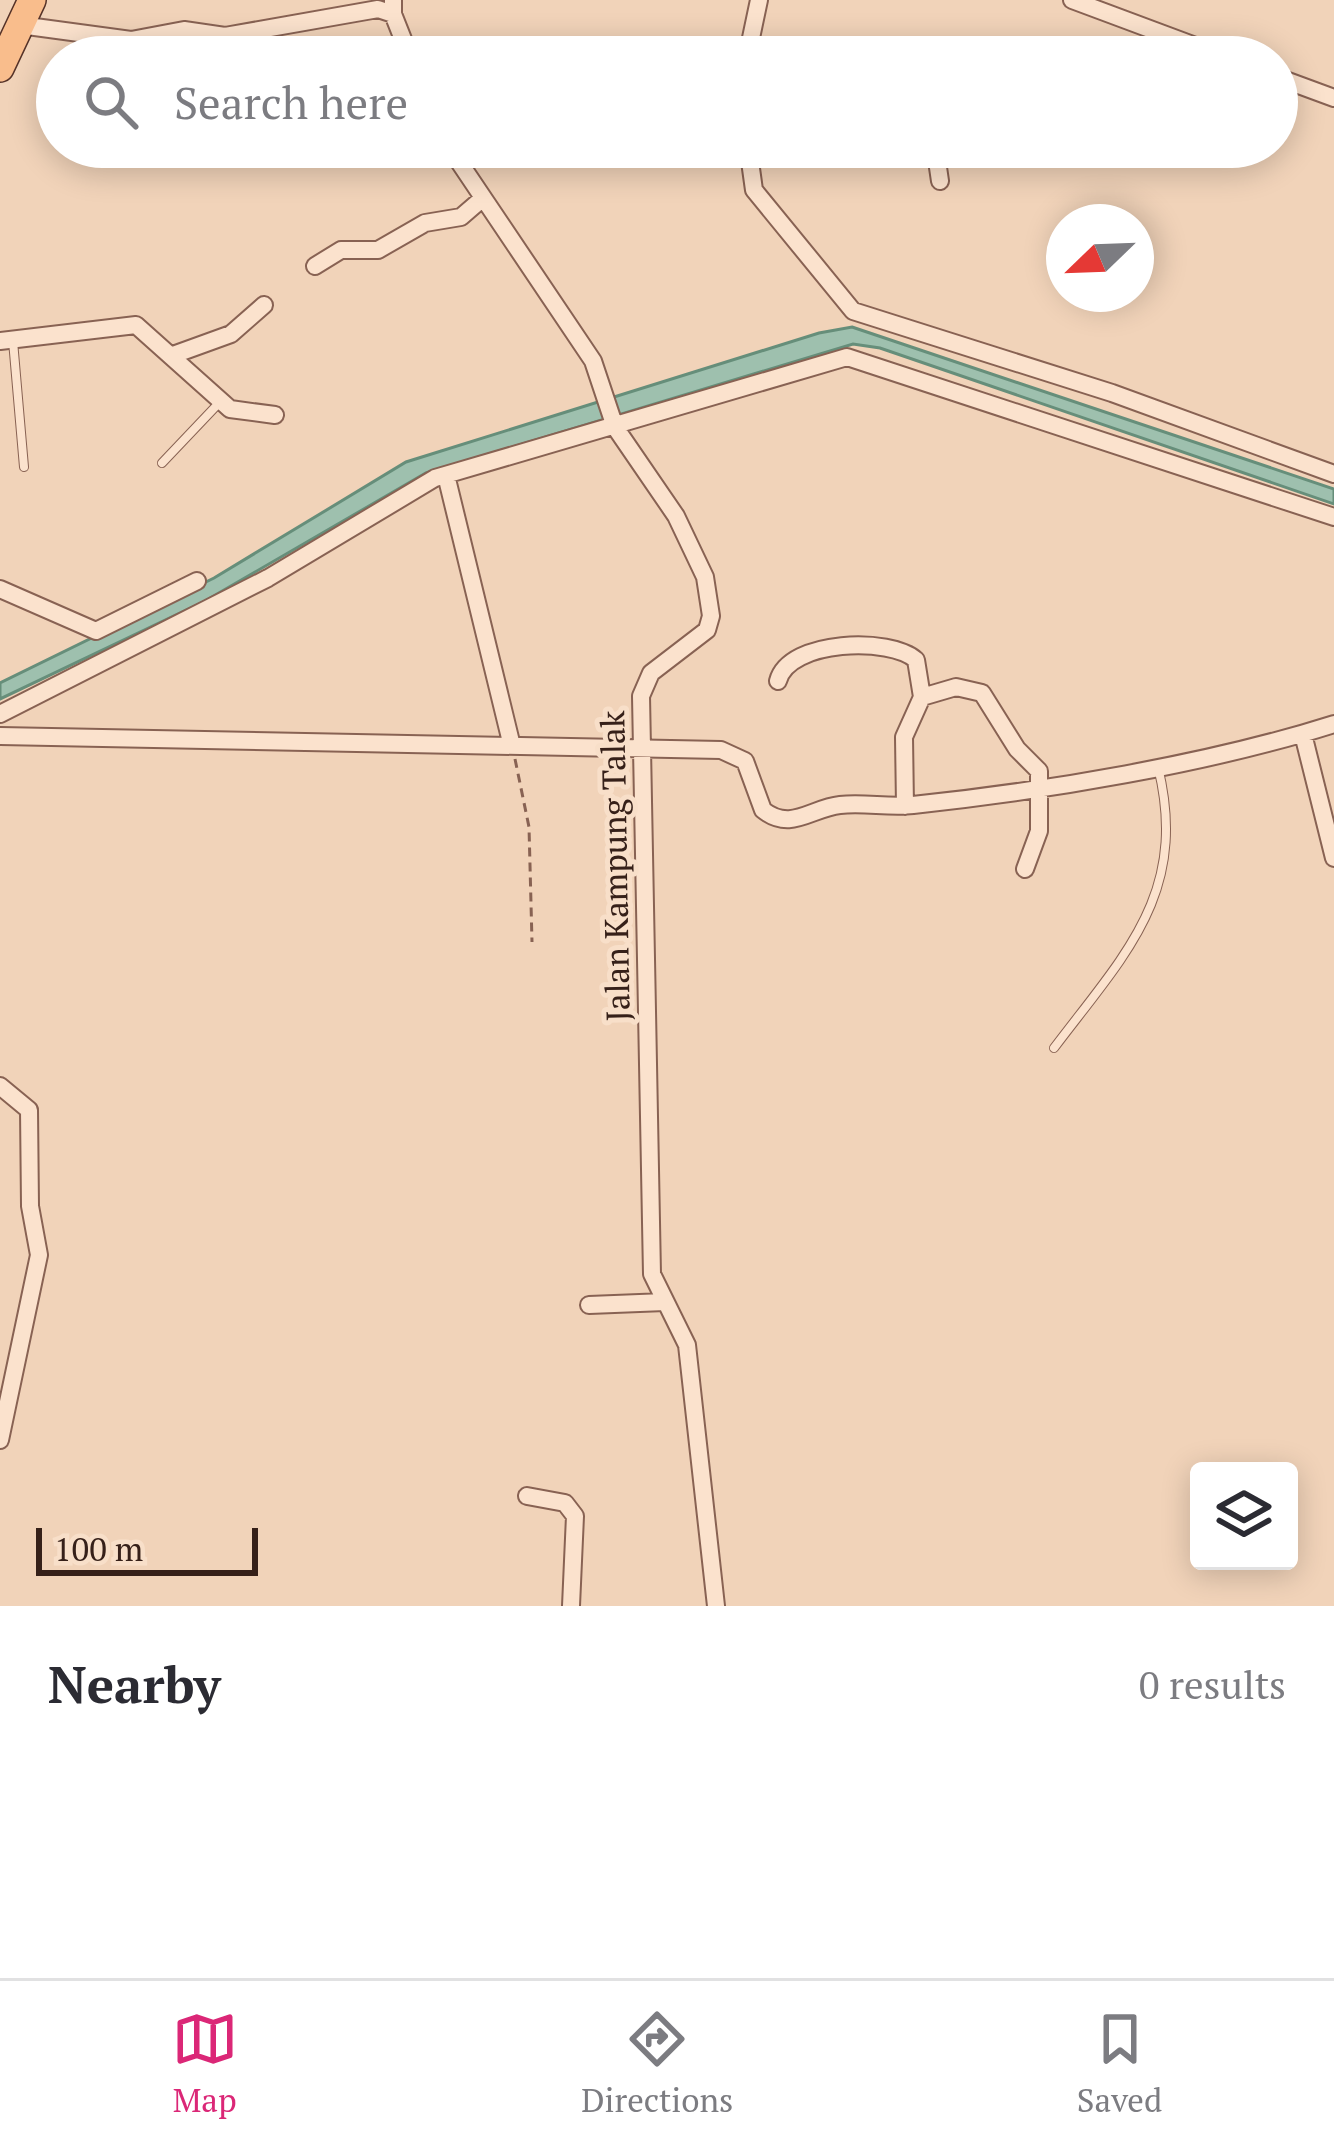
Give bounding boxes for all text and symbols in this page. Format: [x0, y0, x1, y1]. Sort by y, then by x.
search box [36, 36, 1298, 168]
icon: search [78, 69, 144, 135]
text: Search here [174, 72, 408, 132]
north arrow [1046, 204, 1154, 312]
street label: Jalan Kampung Talak [590, 709, 639, 1022]
map controls [1190, 1462, 1298, 1570]
button: layers [1190, 1462, 1298, 1570]
scale bar [36, 1522, 258, 1575]
text: 100 m [54, 1527, 143, 1570]
text: Nearby [48, 1650, 221, 1718]
text: 0 results [1139, 1658, 1286, 1710]
tab: Map [172, 2006, 238, 2121]
tab: Directions [581, 2006, 733, 2121]
tab: Saved [1077, 2006, 1162, 2121]

